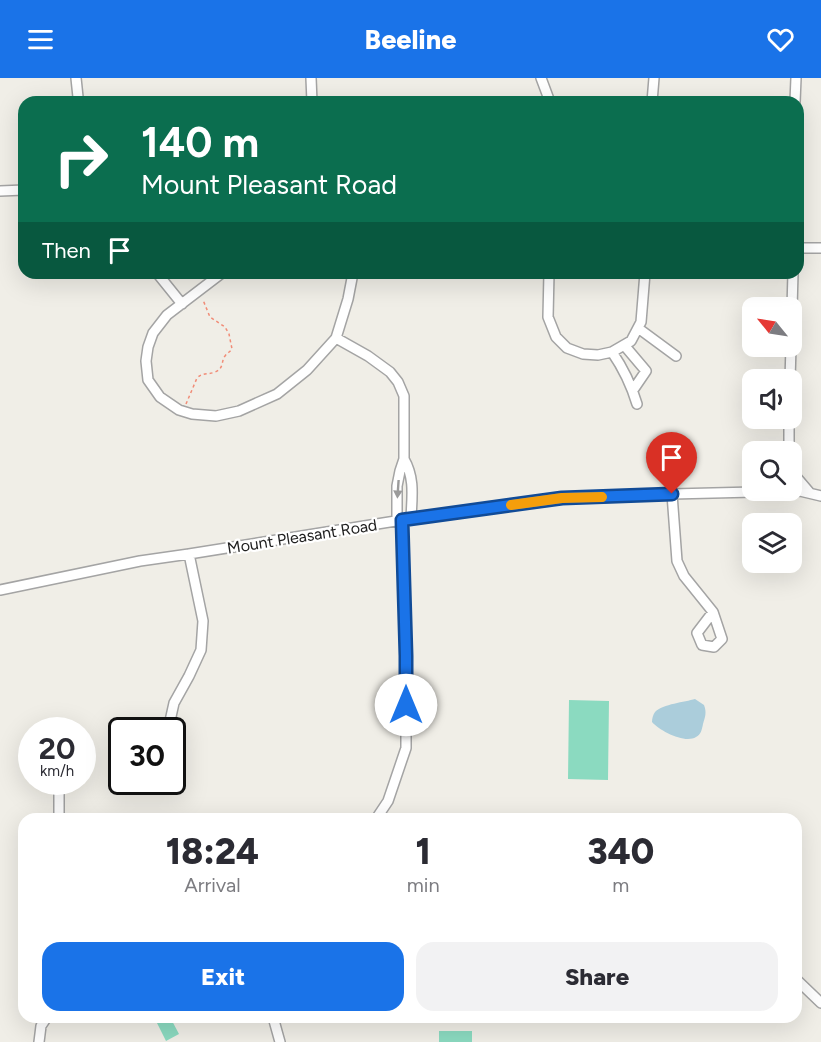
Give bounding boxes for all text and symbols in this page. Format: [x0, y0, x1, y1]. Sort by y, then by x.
icon: menu [24, 23, 57, 56]
text: Beeline [365, 23, 456, 56]
icon: heart [764, 23, 797, 56]
text: 140 m [141, 117, 259, 168]
icon: right [42, 120, 120, 198]
text: Mount Pleasant Road [141, 168, 397, 201]
icon: arrive [103, 234, 136, 267]
text: Then [42, 237, 91, 264]
north arrow [742, 297, 802, 357]
map controls [742, 297, 802, 573]
button: sound [742, 369, 802, 429]
pin [646, 432, 697, 494]
icon: arrive [655, 441, 688, 474]
button: search [742, 441, 802, 501]
one-way arrow [393, 480, 402, 499]
button: layers [742, 513, 802, 573]
street label: Mount Pleasant Road [226, 515, 378, 558]
position arrow [374, 673, 438, 737]
speed limit sign: 30 [108, 717, 186, 795]
text: 20 [39, 730, 75, 767]
text: km/h [40, 762, 74, 780]
text: 18:24 [166, 830, 259, 873]
text: 1 [416, 830, 431, 873]
text: 340 [587, 830, 654, 873]
text: Arrival [184, 873, 241, 897]
text: min [407, 873, 440, 897]
text: m [612, 873, 629, 897]
button: Exit [42, 942, 404, 1011]
button: Share [416, 942, 778, 1011]

